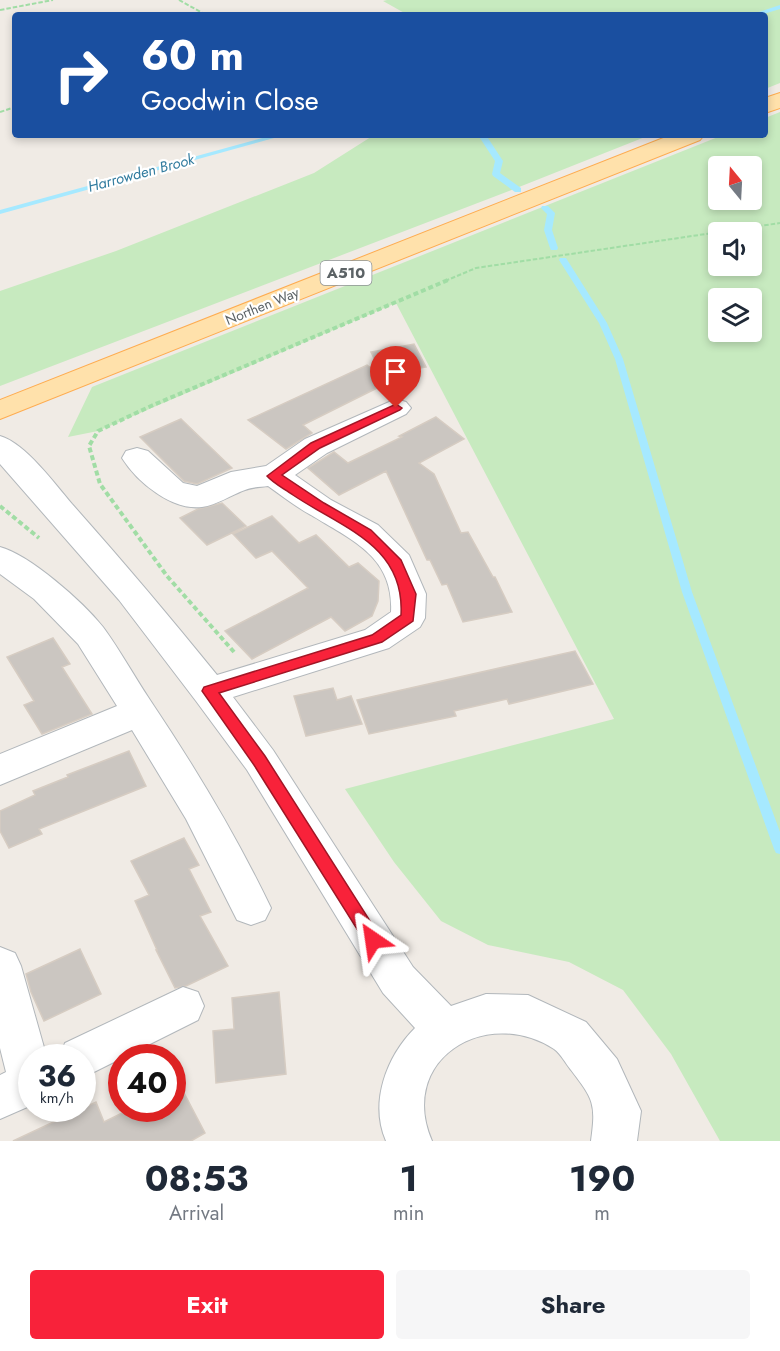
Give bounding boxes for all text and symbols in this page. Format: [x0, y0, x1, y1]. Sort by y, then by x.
text: 60 m [141, 25, 244, 86]
icon: right [42, 36, 120, 114]
text: Goodwin Close [141, 81, 319, 120]
water label: Harrowden Brook [85, 148, 197, 198]
north arrow [708, 156, 762, 210]
map controls [708, 156, 762, 342]
button: sound [708, 222, 762, 276]
road number: A510 [320, 261, 372, 285]
street label: Northen Way [222, 282, 303, 330]
button: layers [708, 288, 762, 342]
pin [370, 346, 421, 408]
icon: arrive [379, 355, 412, 388]
position arrow [341, 908, 405, 972]
speed limit sign: 40 [108, 1044, 186, 1122]
text: 36 [38, 1054, 76, 1097]
text: km/h [40, 1087, 74, 1109]
text: 08:53 [145, 1152, 248, 1204]
text: 1 [399, 1152, 418, 1204]
text: 190 [569, 1152, 635, 1204]
text: Arrival [169, 1199, 224, 1228]
text: min [393, 1199, 424, 1228]
text: m [594, 1199, 610, 1228]
button: Exit [30, 1270, 384, 1339]
button: Share [396, 1270, 750, 1339]

